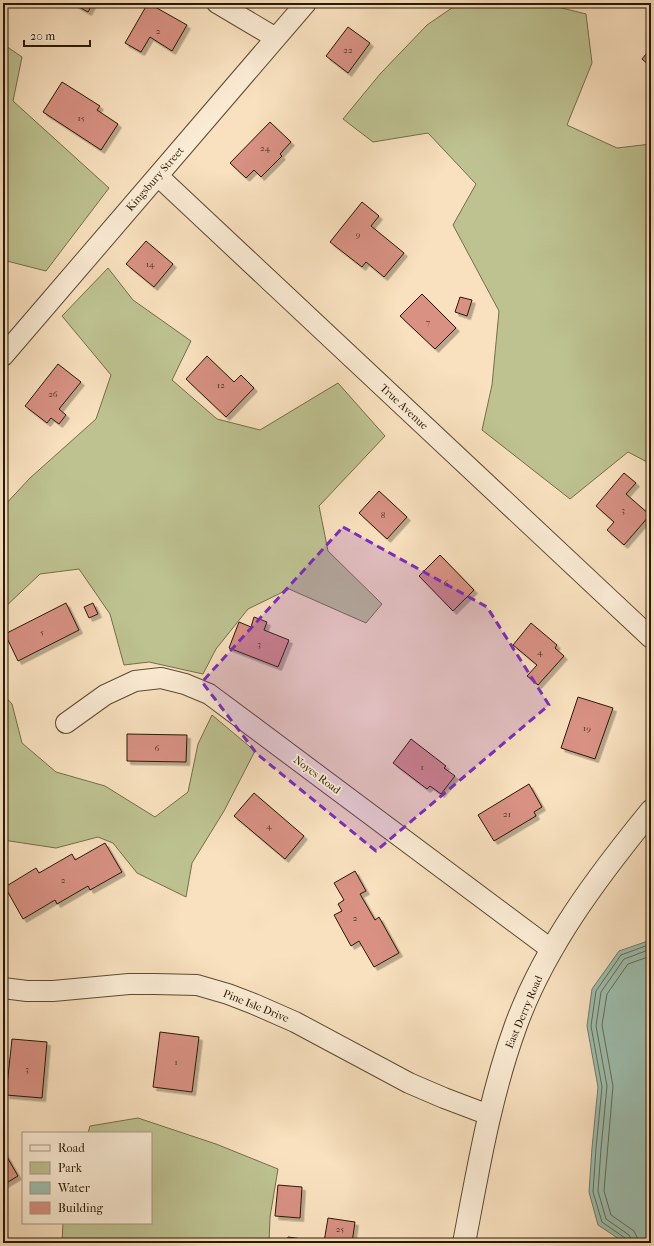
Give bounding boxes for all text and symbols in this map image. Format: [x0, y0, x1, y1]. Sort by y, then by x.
scale bar [24, 22, 90, 48]
house number: 2 [156, 26, 161, 36]
text: 20 m [30, 29, 55, 43]
house number: 22 [343, 45, 353, 55]
house number: 15 [77, 113, 85, 123]
house number: 24 [260, 143, 271, 153]
street label: Kingsbury Street [123, 144, 187, 214]
house number: 9 [356, 229, 361, 239]
house number: 14 [146, 259, 155, 269]
house number: 7 [426, 317, 431, 327]
house number: 12 [217, 380, 225, 390]
street label: True Avenue [377, 381, 431, 433]
house number: 26 [48, 389, 58, 399]
house number: 3 [621, 505, 625, 515]
house number: 8 [381, 510, 386, 520]
house number: 6 [444, 578, 449, 588]
house number: 5 [40, 627, 44, 637]
house number: 3 [257, 639, 261, 649]
house number: 4 [537, 647, 543, 657]
house number: 19 [583, 723, 591, 733]
house number: 6 [155, 743, 160, 753]
street label: Noyes Road [291, 753, 344, 797]
house number: 1 [420, 762, 424, 772]
house number: 21 [503, 809, 511, 819]
house number: 4 [266, 821, 272, 831]
house number: 2 [61, 875, 66, 885]
house number: 2 [353, 913, 358, 923]
street label: East Derry Road [503, 973, 546, 1050]
street label: Pine Isle Drive [221, 987, 291, 1025]
house number: 1 [174, 1057, 178, 1067]
house number: 3 [25, 1064, 29, 1074]
legend [22, 1132, 152, 1224]
text: Road [58, 1141, 85, 1155]
text: Park [58, 1161, 83, 1175]
text: Water [57, 1181, 91, 1195]
text: Building [58, 1201, 103, 1215]
house number: 25 [336, 1224, 344, 1234]

